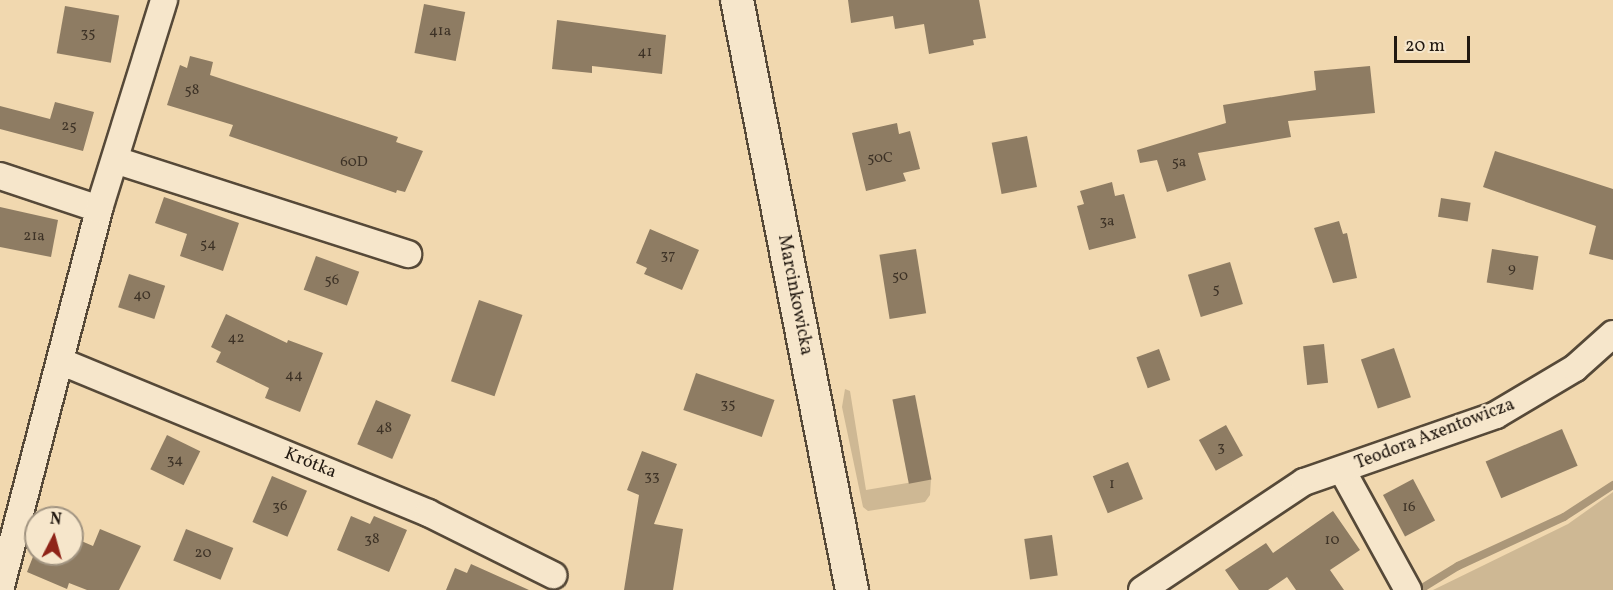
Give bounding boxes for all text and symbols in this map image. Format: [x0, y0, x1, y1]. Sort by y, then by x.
house number: 41a [429, 23, 451, 41]
scale bar [1397, 24, 1474, 62]
house number: 35 [81, 25, 95, 43]
text: 20 m [1405, 34, 1445, 59]
house number: 41 [638, 44, 652, 62]
house number: 58 [185, 82, 199, 100]
house number: 25 [61, 118, 77, 136]
house number: 50C [867, 150, 893, 168]
house number: 60D [340, 154, 368, 172]
house number: 5a [1172, 154, 1186, 172]
house number: 3a [1099, 213, 1115, 231]
house number: 21a [23, 228, 45, 246]
street label: Marcinkowicka [772, 233, 816, 357]
house number: 54 [200, 236, 216, 254]
house number: 37 [661, 247, 675, 265]
house number: 9 [1508, 260, 1516, 278]
house number: 50 [892, 268, 908, 286]
house number: 56 [325, 272, 339, 290]
house number: 5 [1212, 281, 1220, 299]
house number: 40 [133, 287, 151, 305]
house number: 42 [227, 330, 245, 348]
house number: 44 [285, 367, 303, 385]
street label: Teodora Axentowicza [1352, 395, 1518, 475]
house number: 35 [721, 396, 735, 414]
house number: 48 [376, 420, 392, 438]
house number: 3 [1217, 439, 1225, 457]
street label: Krótka [281, 444, 339, 484]
house number: 34 [167, 452, 183, 470]
house number: 33 [644, 468, 660, 486]
house number: 1 [1109, 476, 1115, 494]
house number: 36 [272, 498, 288, 516]
house number: 16 [1402, 499, 1416, 517]
north arrow [24, 506, 84, 566]
text: N [49, 509, 63, 532]
house number: 38 [364, 531, 380, 549]
house number: 10 [1325, 532, 1339, 550]
house number: 20 [195, 545, 211, 563]

